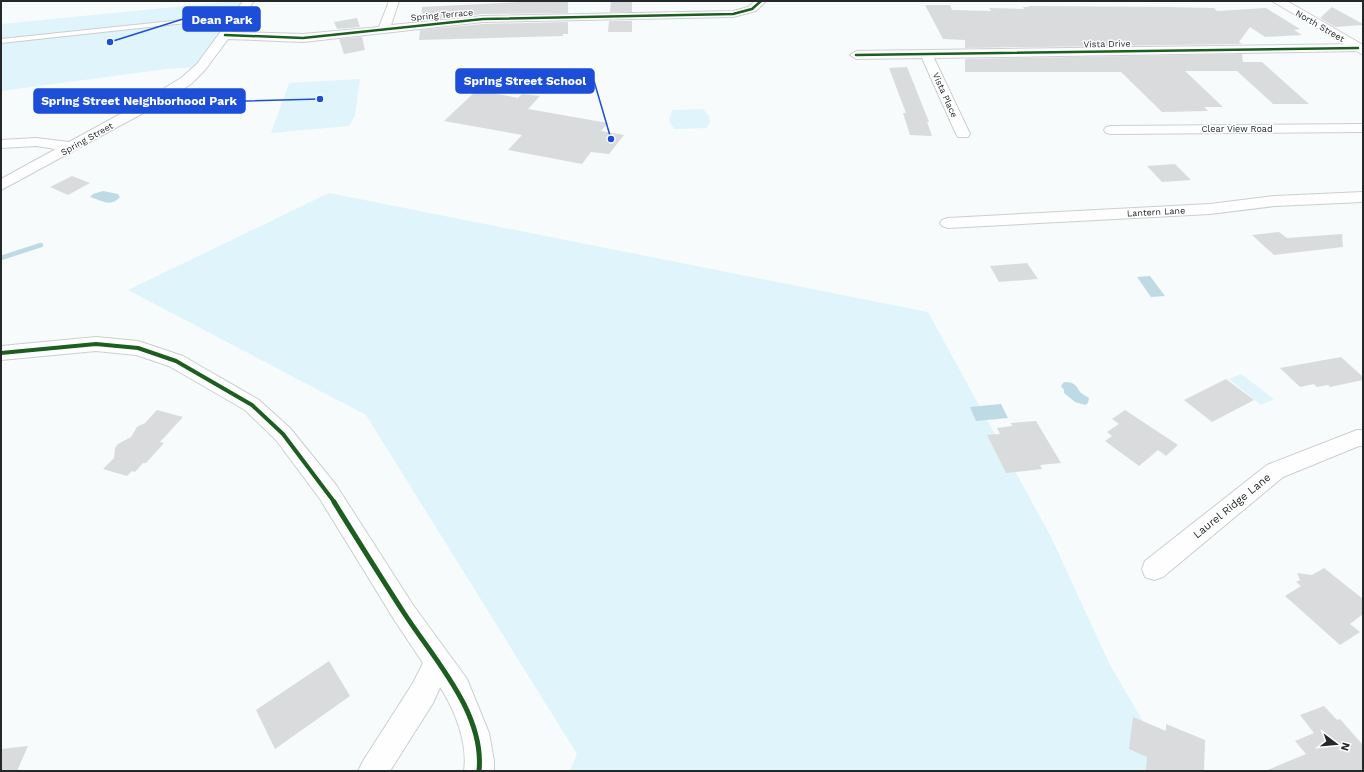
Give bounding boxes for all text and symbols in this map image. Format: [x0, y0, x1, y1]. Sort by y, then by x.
callout: Dean Park [183, 7, 260, 31]
street label: Spring Terrace [410, 7, 474, 23]
street label: North Street [1294, 8, 1346, 44]
text: Dean Park [192, 13, 253, 27]
street label: Vista Drive [1083, 39, 1131, 49]
callout: Spring Street School [456, 69, 594, 93]
street label: Vista Place [931, 71, 959, 119]
text: Spring Street School [464, 74, 586, 88]
callout: Spring Street Neighborhood Park [34, 89, 245, 113]
text: Spring Street Neighborhood Park [41, 94, 237, 108]
street label: Spring Street [59, 120, 115, 157]
street label: Clear View Road [1201, 124, 1273, 134]
street label: Lantern Lane [1127, 205, 1185, 219]
street label: Laurel Ridge Lane [1191, 471, 1273, 541]
north arrow [1316, 724, 1356, 764]
text: N [1338, 741, 1353, 752]

